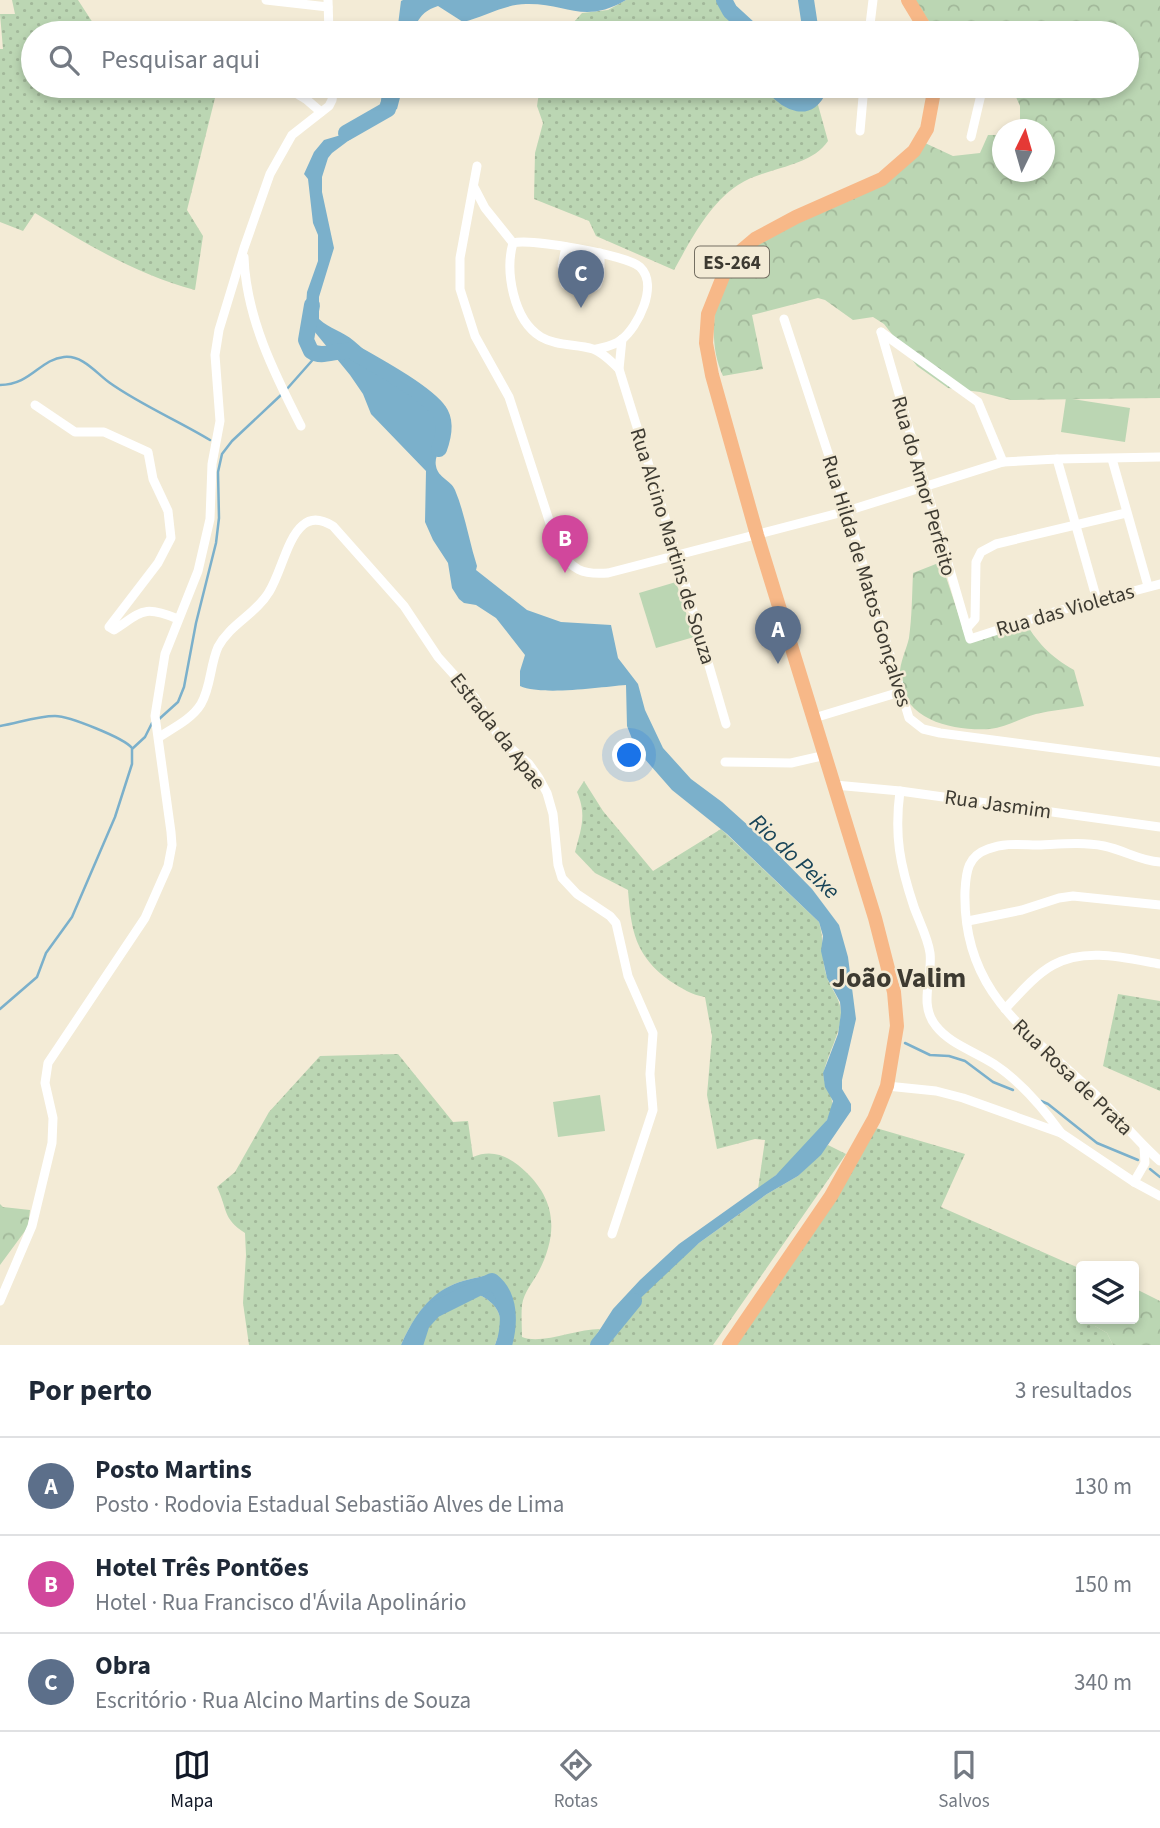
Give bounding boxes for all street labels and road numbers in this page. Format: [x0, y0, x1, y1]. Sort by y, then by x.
road number: ES-264 [695, 246, 769, 278]
street label: Rua do Amor Perfeito [884, 393, 964, 579]
street label: Rua Alcino Martins de Souza [623, 424, 723, 668]
street label: Rua Hilda de Matos Gonçalves [814, 451, 920, 711]
street label: Rua das Violetas [992, 576, 1138, 644]
street label: Estrada da Apae [443, 666, 553, 796]
street label: Rua Jasmim [943, 782, 1053, 826]
street label: Rua Rosa de Prata [1006, 1012, 1140, 1142]

